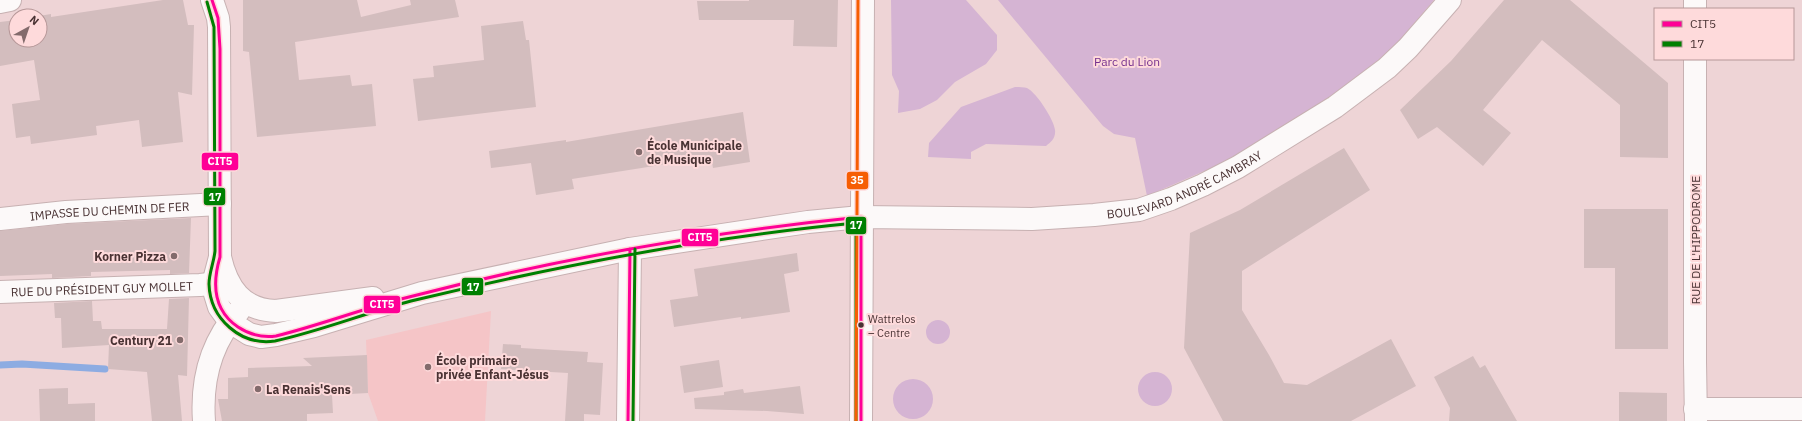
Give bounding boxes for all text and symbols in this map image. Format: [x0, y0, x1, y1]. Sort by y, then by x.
north arrow [8, 8, 48, 48]
legend [1654, 8, 1794, 60]
text: N [27, 12, 42, 28]
text: CIT5 [1690, 16, 1716, 31]
text: 17 [1690, 36, 1704, 51]
park label: Parc du Lion [1094, 54, 1160, 69]
place label: École Municipale de Musique [647, 137, 742, 167]
marker: École Municipale de Musique [634, 147, 644, 157]
street label: BOULEVARD ANDRÉ CAMBRAY [1106, 147, 1264, 221]
line badge: CIT5 [201, 152, 239, 171]
text: CIT5 [208, 154, 233, 168]
line badge: 35 [846, 171, 869, 190]
text: 35 [850, 173, 864, 187]
street label: RUE DE L'HIPPODROME [1688, 176, 1703, 304]
line badge: 17 [203, 187, 226, 206]
text: 17 [208, 190, 222, 204]
street label: IMPASSE DU CHEMIN DE FER [29, 198, 190, 223]
line badge: 17 [845, 216, 867, 235]
text: 17 [849, 218, 863, 232]
line badge: CIT5 [681, 228, 719, 247]
text: CIT5 [688, 230, 713, 244]
place label: Korner Pizza [94, 249, 166, 264]
marker: Korner Pizza [169, 251, 179, 261]
line badge: 17 [461, 277, 484, 296]
street label: RUE DU PRÉSIDENT GUY MOLLET [11, 278, 193, 299]
text: 17 [466, 280, 480, 294]
line badge: CIT5 [363, 295, 401, 314]
text: CIT5 [370, 297, 395, 311]
place label: Wattrelos – Centre [868, 312, 916, 340]
marker: Wattrelos – Centre [856, 320, 866, 330]
place label: Century 21 [110, 333, 172, 348]
marker: Century 21 [175, 335, 185, 345]
place label: École primaire privée Enfant-Jésus [436, 352, 549, 382]
marker: École primaire privée Enfant-Jésus [423, 362, 433, 372]
place label: La Renais'Sens [266, 382, 351, 397]
marker: La Renais'Sens [253, 384, 263, 394]

